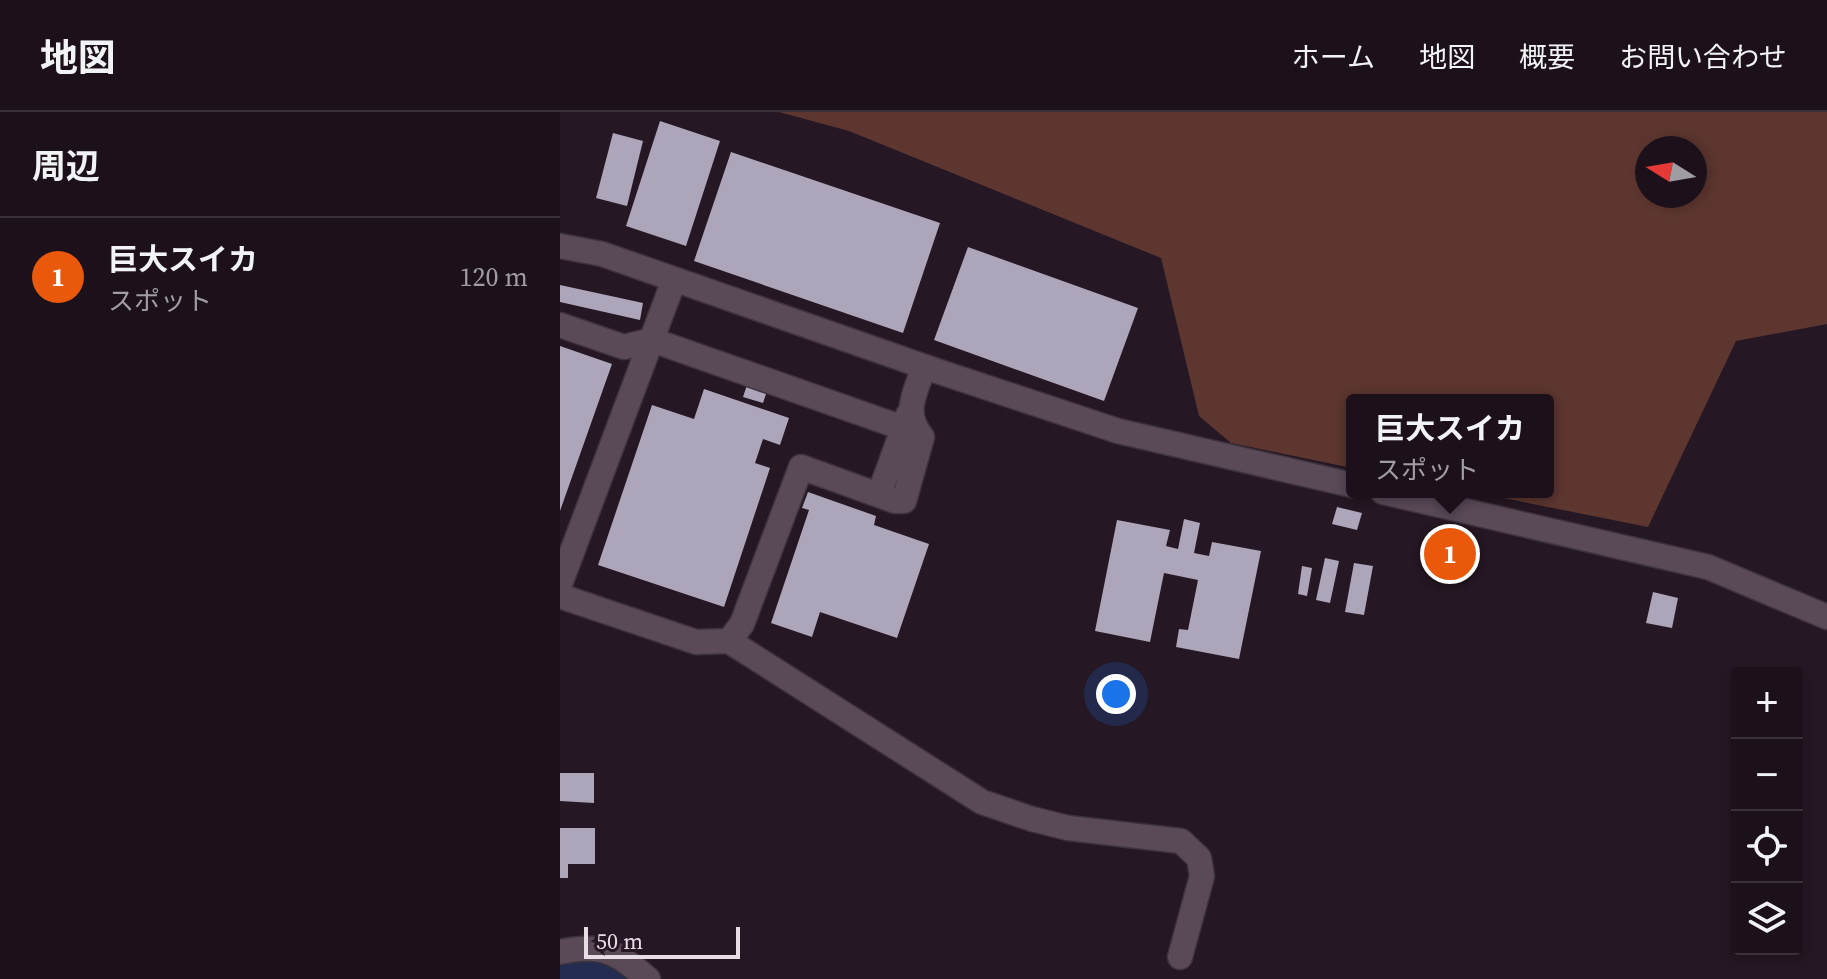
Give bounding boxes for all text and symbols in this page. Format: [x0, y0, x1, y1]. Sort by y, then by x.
text: 地図 [40, 32, 116, 84]
text: ホーム [1292, 38, 1375, 76]
text: 地図 [1419, 38, 1475, 76]
text: 概要 [1519, 38, 1575, 76]
text: お問い合わせ [1619, 38, 1787, 76]
north arrow [1635, 136, 1707, 208]
text: 周辺 [32, 143, 100, 189]
text: 巨大スイカ [108, 239, 258, 280]
text: 1 [51, 259, 65, 295]
text: 120 m [460, 259, 528, 295]
text: スポット [108, 283, 212, 319]
popup [1346, 394, 1554, 498]
text: 巨大スイカ [1375, 408, 1525, 449]
text: スポット [1375, 452, 1479, 488]
pin: 1 [1424, 524, 1476, 584]
map controls [1731, 667, 1803, 955]
button: + [1731, 667, 1803, 739]
your location [1096, 674, 1136, 714]
button: − [1731, 739, 1803, 811]
button: locate [1731, 811, 1803, 883]
button: layers [1731, 883, 1803, 955]
scale bar [584, 923, 740, 959]
text: 50 m [596, 926, 643, 956]

